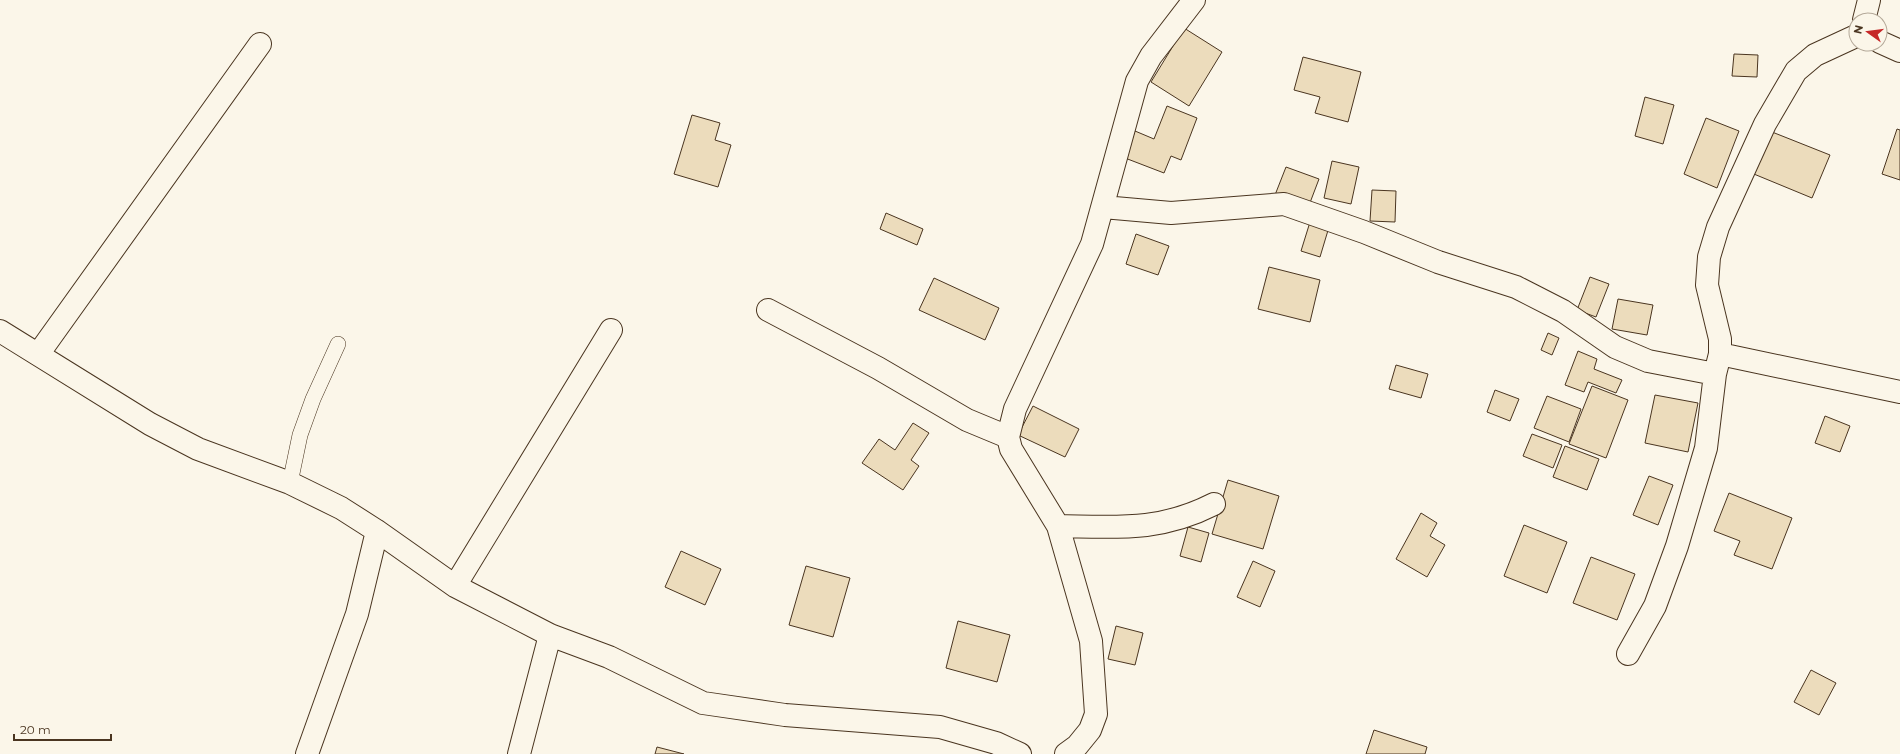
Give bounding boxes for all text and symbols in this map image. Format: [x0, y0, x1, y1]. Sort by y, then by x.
north arrow [1848, 12, 1888, 52]
text: N [1850, 24, 1866, 36]
scale bar [14, 716, 111, 742]
text: 20 m [20, 722, 51, 737]

